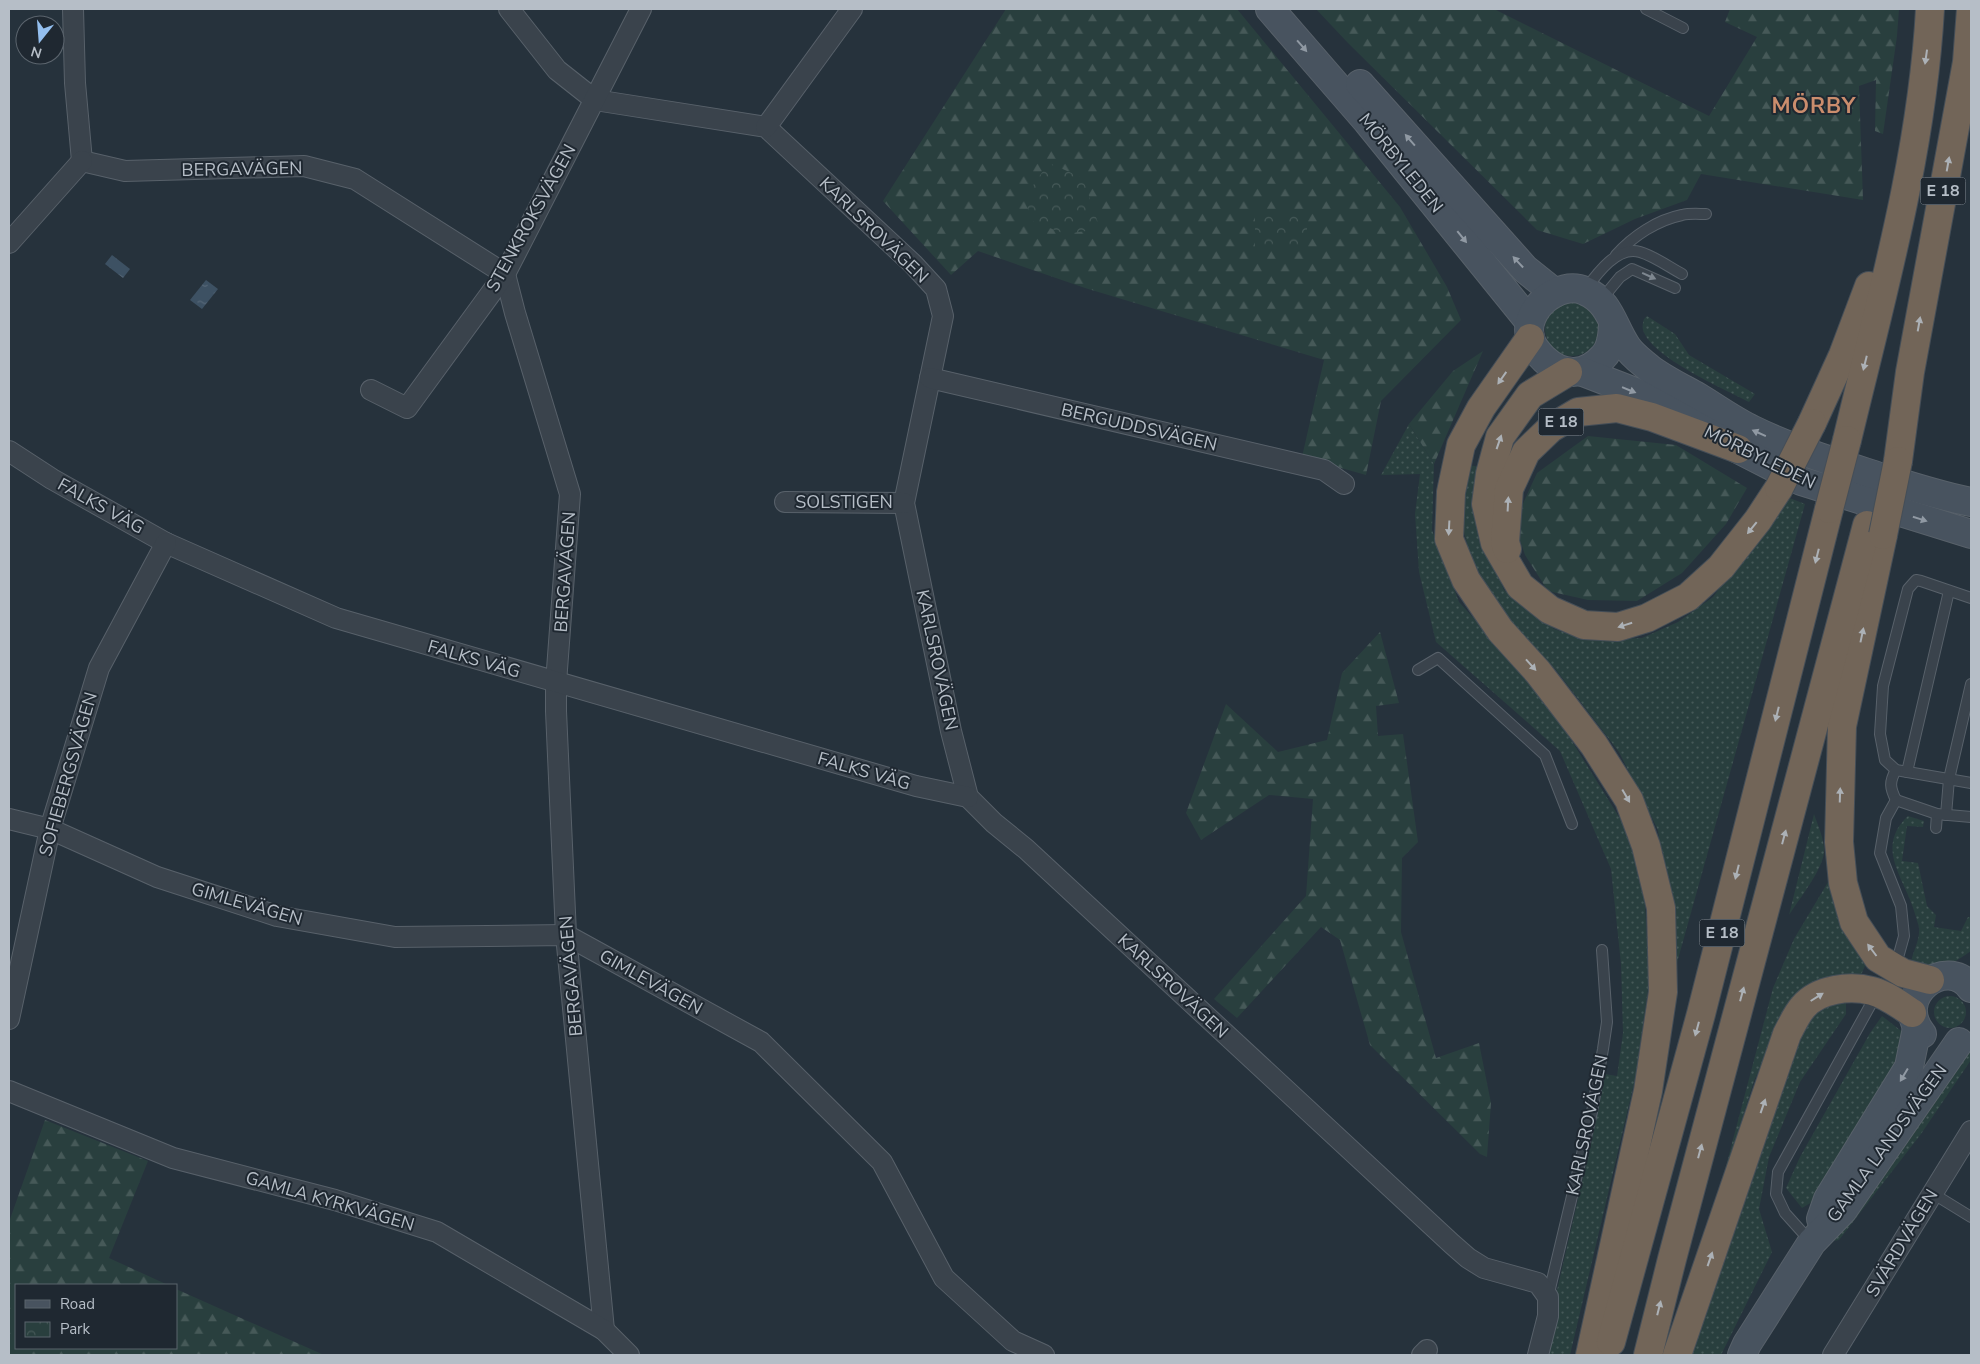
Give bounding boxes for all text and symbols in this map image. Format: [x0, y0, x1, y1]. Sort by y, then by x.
north arrow [15, 15, 65, 65]
one-way arrow [1296, 39, 1307, 52]
text: N [29, 41, 44, 63]
one-way arrow [1922, 50, 1930, 66]
district label: MÖRBY [1772, 91, 1857, 121]
street label: MÖRBYLEDEN [1353, 108, 1449, 218]
one-way arrow [1404, 134, 1415, 147]
street label: STENKROKSVÄGEN [480, 140, 582, 296]
street label: BERGAVÄGEN [181, 156, 303, 182]
one-way arrow [1944, 156, 1952, 172]
street label: KARLSROVÄGEN [814, 172, 934, 288]
road number: E 18 [1920, 178, 1966, 205]
one-way arrow [1456, 231, 1467, 244]
one-way arrow [1512, 256, 1524, 268]
one-way arrow [1642, 273, 1656, 281]
one-way arrow [1915, 316, 1923, 332]
one-way arrow [1861, 355, 1869, 370]
one-way arrow [1497, 371, 1507, 385]
one-way arrow [1622, 386, 1636, 394]
street label: BERGUDDSVÄGEN [1059, 397, 1219, 457]
road number: E 18 [1538, 408, 1584, 436]
street label: MÖRBYLEDEN [1700, 420, 1820, 494]
one-way arrow [1752, 428, 1766, 436]
one-way arrow [1496, 434, 1504, 449]
street label: FALKS VÄG [53, 472, 149, 540]
street label: SOLSTIGEN [795, 490, 893, 514]
one-way arrow [1504, 496, 1512, 512]
street label: BERGAVÄGEN [549, 511, 581, 633]
one-way arrow [1913, 515, 1928, 523]
one-way arrow [1445, 520, 1453, 536]
one-way arrow [1746, 522, 1757, 535]
one-way arrow [1813, 549, 1821, 564]
street label: KARLSROVÄGEN [910, 588, 964, 732]
one-way arrow [1618, 621, 1633, 629]
one-way arrow [1858, 626, 1866, 642]
street label: FALKS VÄG [425, 634, 523, 684]
one-way arrow [1526, 658, 1537, 671]
street label: SOFIEBERGSVÄGEN [33, 689, 103, 859]
one-way arrow [1773, 706, 1781, 722]
street label: FALKS VÄG [815, 746, 913, 796]
one-way arrow [1837, 787, 1845, 803]
one-way arrow [1622, 790, 1631, 803]
one-way arrow [1780, 829, 1788, 844]
one-way arrow [1733, 864, 1741, 879]
street label: GIMLEVÄGEN [189, 877, 305, 931]
street label: BERGAVÄGEN [554, 915, 588, 1037]
road number: E 18 [1700, 920, 1744, 946]
street label: KARLSROVÄGEN [1112, 928, 1234, 1044]
street label: GIMLEVÄGEN [595, 944, 707, 1020]
one-way arrow [1867, 944, 1878, 957]
one-way arrow [1738, 986, 1746, 1001]
one-way arrow [1811, 993, 1824, 1002]
one-way arrow [1693, 1022, 1701, 1037]
street label: KARLSROVÄGEN [1560, 1053, 1614, 1197]
street label: GAMLA LANDSVÄGEN [1821, 1059, 1953, 1227]
one-way arrow [1900, 1068, 1909, 1081]
one-way arrow [1759, 1098, 1767, 1113]
one-way arrow [1697, 1143, 1705, 1158]
street label: GAMLA KYRKVÄGEN [243, 1165, 417, 1237]
street label: SVÄRDVÄGEN [1860, 1185, 1944, 1301]
one-way arrow [1707, 1252, 1714, 1267]
legend [15, 1284, 178, 1349]
text: Road [60, 1294, 95, 1314]
one-way arrow [1656, 1300, 1664, 1315]
text: Park [60, 1319, 90, 1339]

